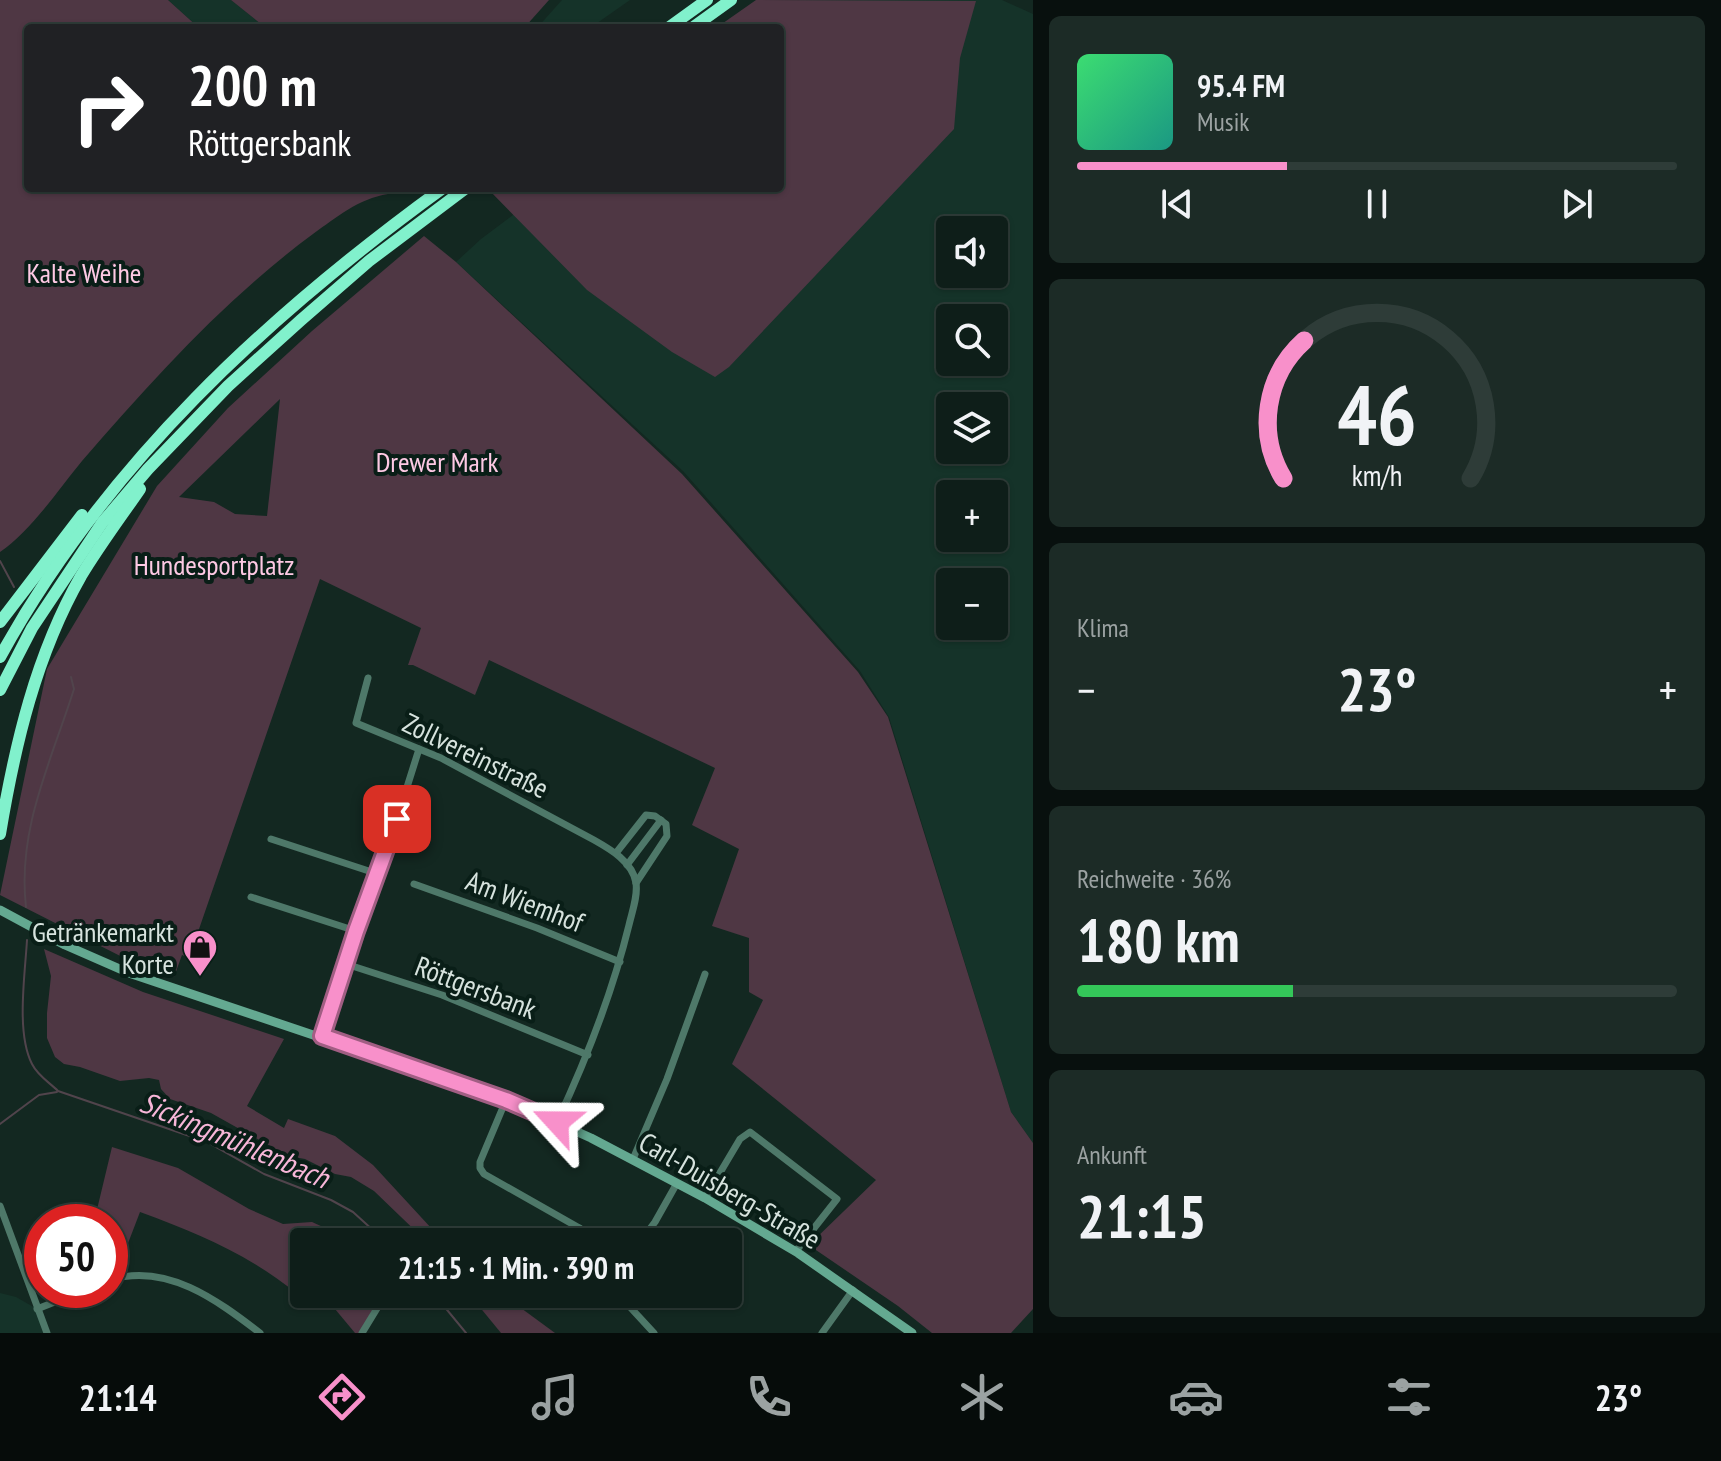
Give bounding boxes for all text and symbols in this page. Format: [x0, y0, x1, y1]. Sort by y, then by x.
text: 200 m [188, 49, 317, 121]
icon: right [56, 56, 160, 160]
text: 95.4 FM [1197, 66, 1285, 105]
text: Musik [1197, 105, 1249, 138]
text: Röttgersbank [188, 119, 351, 166]
icon: previous [1155, 182, 1199, 226]
icon: pause [1355, 182, 1399, 226]
icon: next [1555, 182, 1599, 226]
map controls [936, 216, 1008, 640]
button: sound [936, 216, 1008, 288]
park label: Kalte Weihe [27, 254, 141, 291]
button: search [936, 304, 1008, 376]
text: 46 [1337, 360, 1417, 468]
button: layers [936, 392, 1008, 464]
park label: Drewer Mark [376, 443, 498, 480]
text: km/h [1352, 457, 1402, 494]
button: + [936, 480, 1008, 552]
park label: Hundesportplatz [134, 546, 294, 583]
button: − [936, 568, 1008, 640]
text: Klima [1077, 611, 1129, 644]
text: 23° [1337, 650, 1417, 728]
text: − [1077, 661, 1095, 718]
text: + [1659, 661, 1677, 718]
street label: Zollvereinstraße [397, 704, 555, 806]
pin [363, 785, 431, 853]
icon: arrive [375, 797, 419, 841]
street label: Am Wiemhof [461, 862, 591, 941]
text: Reichweite · 36% [1077, 862, 1231, 895]
text: 180 km [1077, 901, 1240, 979]
place label: Getränkemarkt Korte [32, 913, 174, 982]
shop icon: Getränkemarkt Korte [181, 928, 219, 978]
street label: Röttgersbank [410, 947, 542, 1027]
position arrow [515, 1080, 599, 1164]
water label: Sickingmühlenbach [135, 1082, 337, 1197]
street label: Carl-Duisberg-Straße [632, 1123, 828, 1257]
text: Ankunft [1077, 1138, 1147, 1171]
text: 21:15 [1077, 1177, 1207, 1255]
speed limit sign: 50 [24, 1204, 128, 1308]
text: 21:15 · 1 Min. · 390 m [398, 1248, 634, 1287]
icon: directions [314, 1369, 370, 1425]
icon: music [527, 1369, 583, 1425]
icon: phone [741, 1369, 797, 1425]
icon: climate [954, 1369, 1010, 1425]
icon: car [1168, 1369, 1224, 1425]
icon: filters [1381, 1369, 1437, 1425]
text: 21:14 [79, 1374, 157, 1421]
text: 23° [1595, 1374, 1642, 1421]

